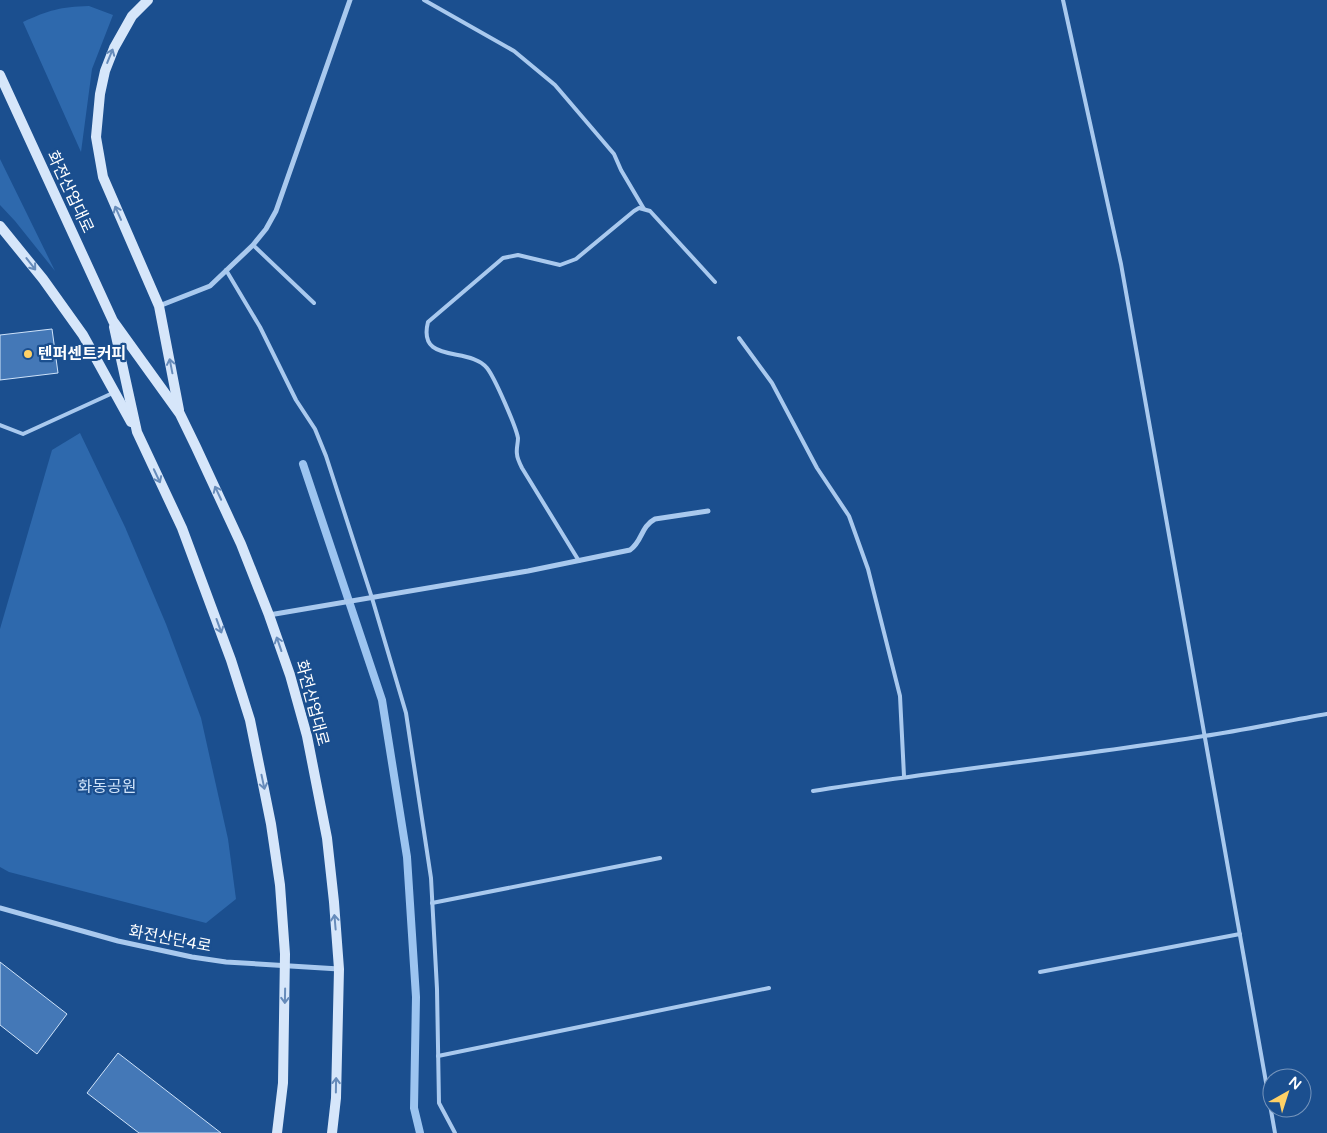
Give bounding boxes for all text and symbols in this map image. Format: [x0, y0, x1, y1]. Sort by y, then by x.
one-way arrow [106, 49, 116, 64]
street label: 화전산업대로 [42, 148, 98, 236]
one-way arrow [113, 206, 123, 221]
one-way arrow [26, 257, 36, 271]
place label: 텐퍼센트커피 [38, 344, 126, 364]
marker: 텐퍼센트커피 [22, 348, 34, 360]
one-way arrow [165, 358, 175, 374]
one-way arrow [153, 468, 163, 483]
one-way arrow [212, 486, 222, 501]
one-way arrow [215, 618, 224, 633]
one-way arrow [274, 636, 283, 652]
street label: 화전산업대로 [291, 658, 333, 749]
one-way arrow [258, 774, 268, 790]
park label: 화동공원 [78, 777, 136, 797]
one-way arrow [331, 915, 340, 931]
street label: 화전산단4로 [127, 921, 213, 957]
one-way arrow [280, 987, 290, 1003]
north arrow [1262, 1068, 1312, 1118]
text: N [1285, 1073, 1305, 1093]
one-way arrow [331, 1077, 341, 1093]

